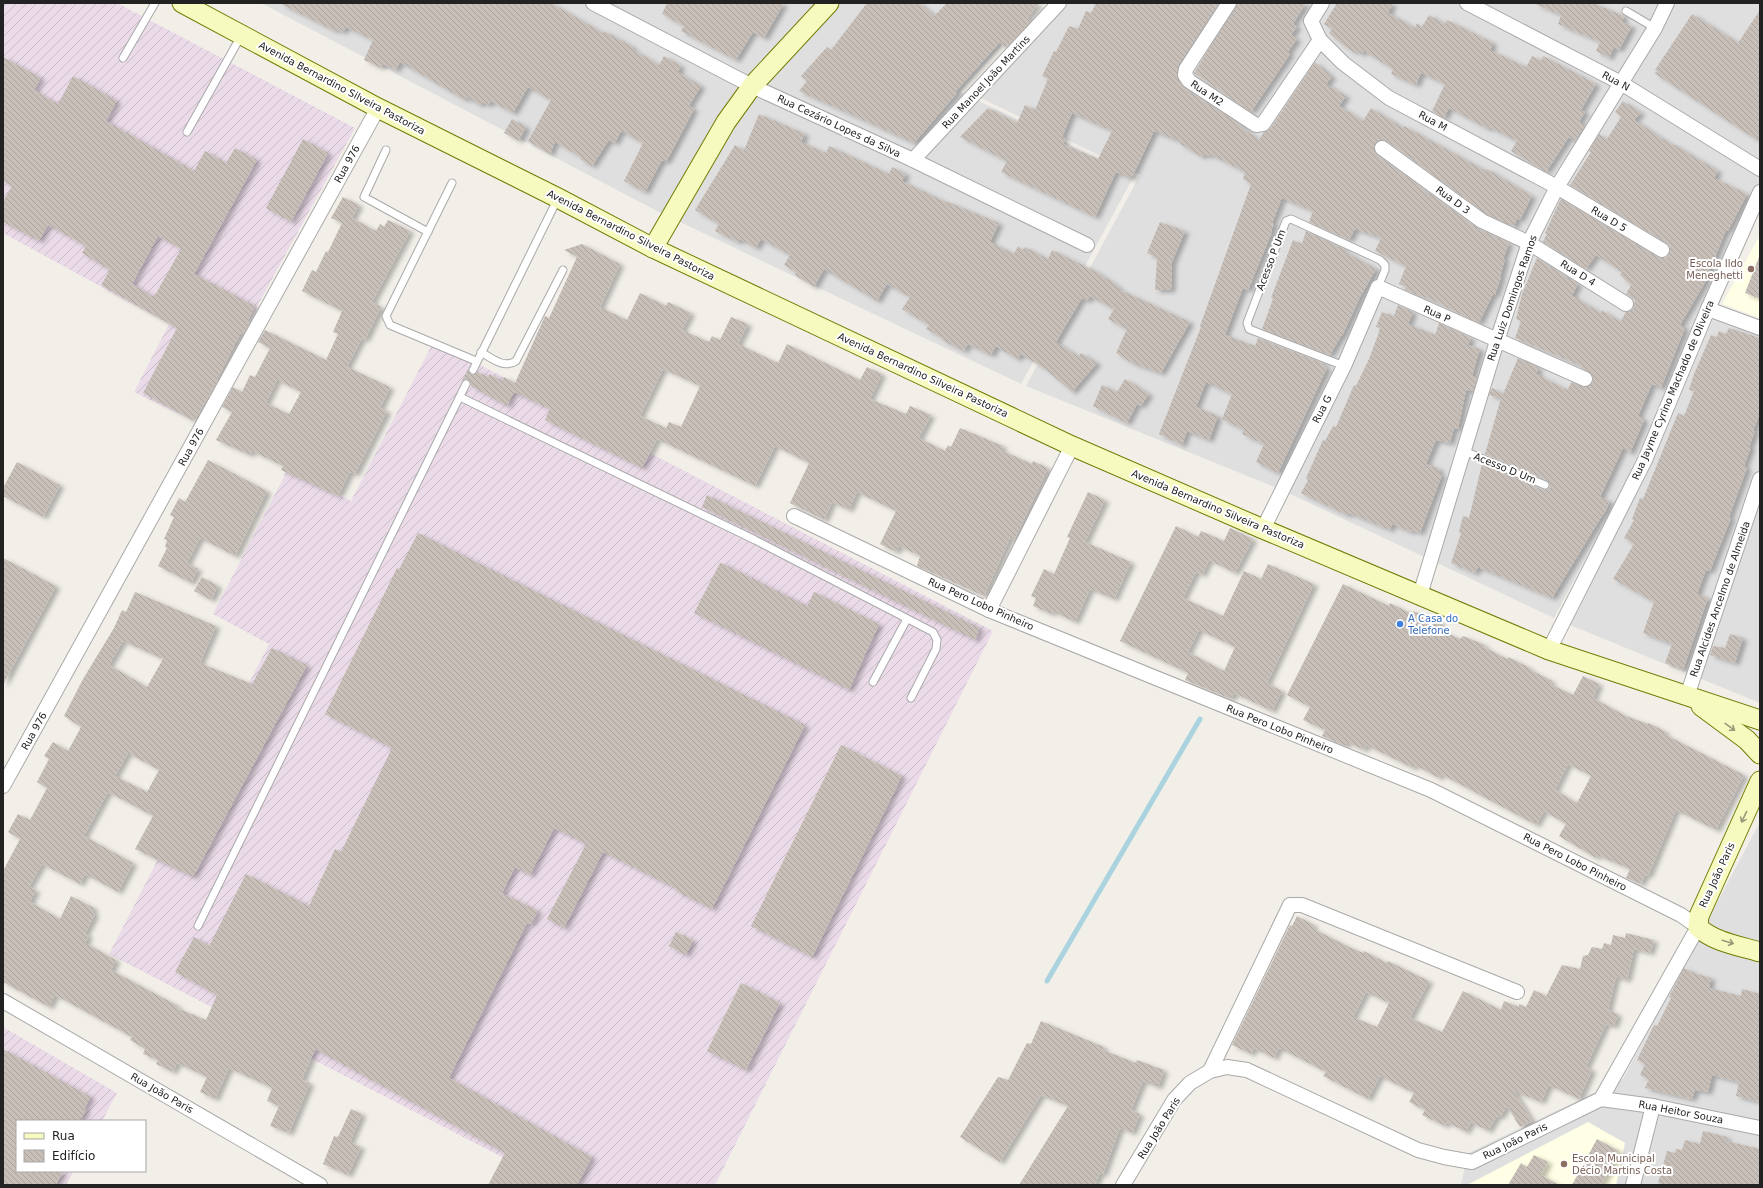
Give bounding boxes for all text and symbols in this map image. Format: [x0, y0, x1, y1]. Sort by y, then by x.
street label: Rua Manoel João Martins [940, 33, 1032, 131]
street label: Avenida Bernardino Silveira Pastoriza [257, 39, 427, 137]
street label: Rua N [1600, 69, 1632, 93]
street label: Rua M2 [1189, 78, 1225, 108]
street label: Rua Cezário Lopes da Silva [776, 93, 902, 159]
street label: Rua M [1417, 109, 1449, 133]
street label: Rua 976 [332, 143, 362, 185]
street label: Rua D 3 [1434, 184, 1472, 216]
street label: Avenida Bernardino Silveira Pastoriza [545, 188, 717, 282]
street label: Rua D 5 [1589, 204, 1629, 234]
street label: Acesso P Um [1254, 228, 1288, 292]
street label: Rua Luiz Domingos Ramos [1485, 234, 1539, 362]
street label: Rua D 4 [1558, 258, 1598, 288]
place label: Escola Ildo Meneghetti [1686, 258, 1743, 281]
marker: Escola Ildo Meneghetti [1746, 264, 1756, 274]
street label: Rua Jayme Cyrino Machado de Oliveira [1630, 298, 1716, 482]
street label: Rua P [1422, 303, 1452, 325]
street label: Avenida Bernardino Silveira Pastoriza [836, 331, 1010, 419]
street label: Rua G [1310, 393, 1334, 425]
street label: Rua 976 [176, 426, 206, 468]
street label: Acesso D Um [1472, 451, 1538, 485]
street label: Avenida Bernardino Silveira Pastoriza [1130, 467, 1306, 551]
street label: Rua Alcides Ancelmo de Almeida [1688, 520, 1752, 678]
street label: Rua Pero Lobo Pinheiro [926, 576, 1036, 632]
place label: A Casa do Telefone [1407, 613, 1458, 636]
marker: A Casa do Telefone [1395, 619, 1405, 629]
street label: Rua Pero Lobo Pinheiro [1225, 702, 1335, 756]
street label: Rua 976 [19, 710, 49, 752]
one-way arrow [1724, 723, 1735, 731]
one-way arrow [1740, 811, 1747, 823]
street label: Rua Pero Lobo Pinheiro [1521, 831, 1629, 893]
street label: Rua João Paris [1697, 841, 1737, 909]
one-way arrow [1721, 939, 1734, 946]
street label: Rua João Paris [129, 1071, 195, 1115]
street label: Rua João Paris [1136, 1095, 1182, 1161]
street label: Rua Heitor Souza [1638, 1098, 1724, 1126]
legend [16, 1120, 146, 1172]
street label: Rua João Paris [1481, 1121, 1549, 1161]
text: Rua [52, 1129, 75, 1143]
text: Edifício [52, 1149, 95, 1163]
place label: Escola Municipal Décio Martins Costa [1572, 1153, 1672, 1176]
marker: Escola Municipal Décio Martins Costa [1559, 1159, 1569, 1169]

